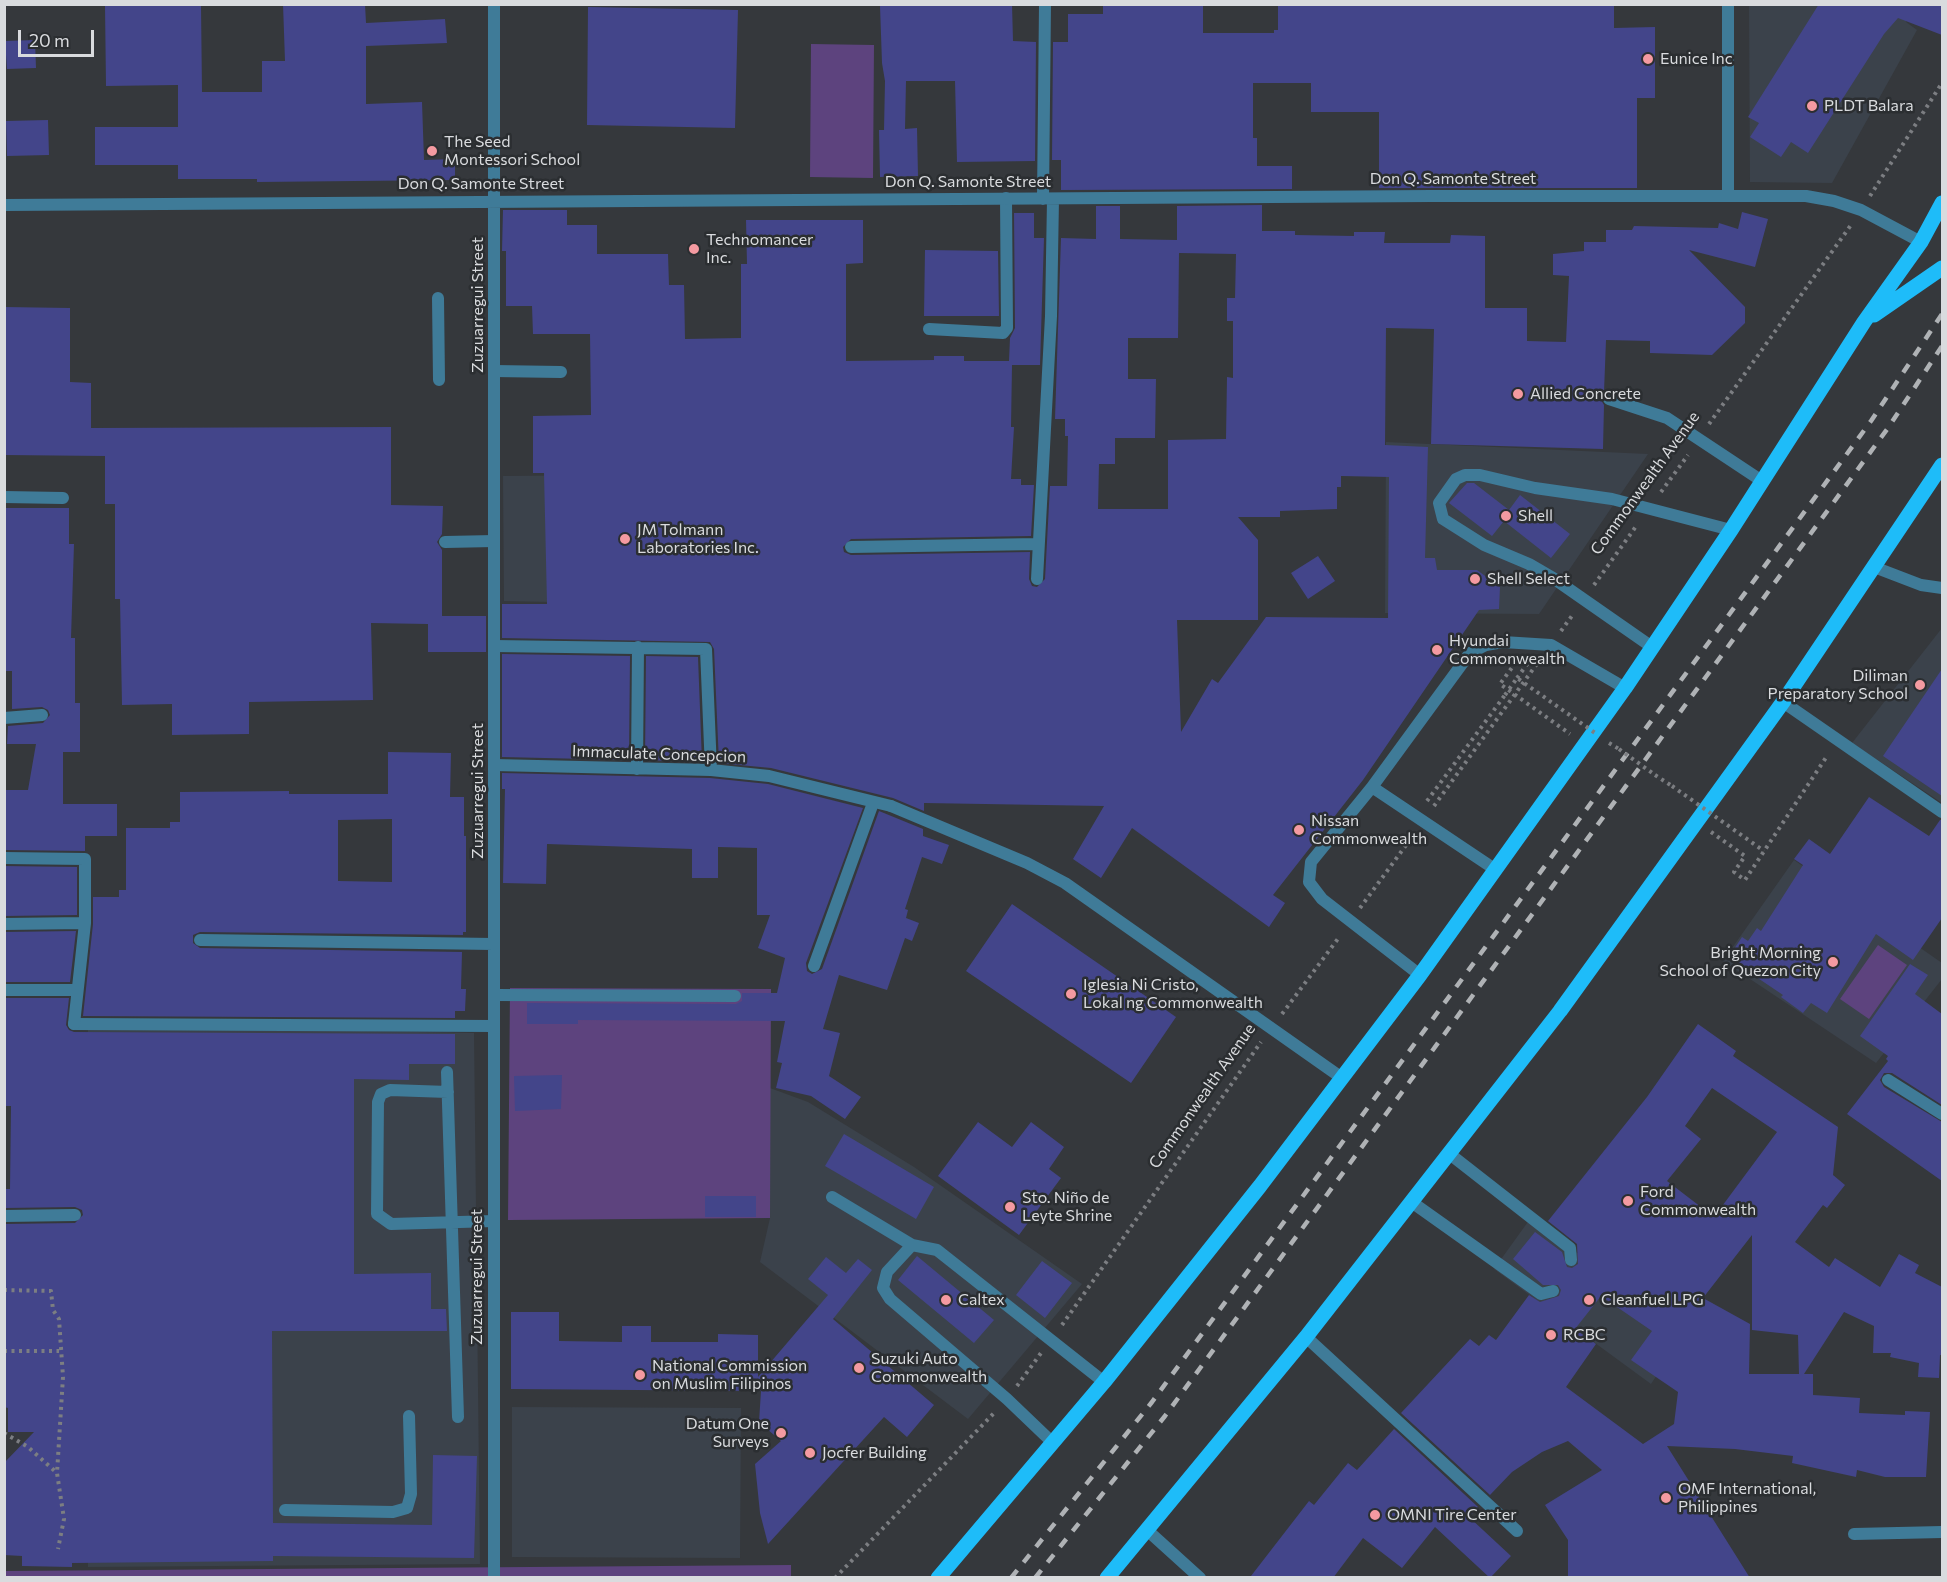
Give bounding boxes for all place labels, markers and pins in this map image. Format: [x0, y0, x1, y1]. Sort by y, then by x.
place label: Eunice Inc [1660, 49, 1733, 69]
marker: Eunice Inc [1641, 52, 1655, 66]
place label: PLDT Balara [1824, 96, 1914, 116]
marker: PLDT Balara [1805, 99, 1819, 113]
place label: The Seed Montessori School [444, 132, 580, 170]
marker: The Seed Montessori School [425, 144, 439, 158]
place label: Technomancer Inc. [706, 230, 814, 268]
marker: Technomancer Inc. [687, 242, 701, 256]
place label: Allied Concrete [1530, 384, 1641, 404]
marker: Allied Concrete [1511, 387, 1525, 401]
place label: Shell [1518, 506, 1553, 526]
marker: Shell [1499, 509, 1513, 523]
place label: JM Tolmann Laboratories Inc. [637, 520, 759, 558]
marker: JM Tolmann Laboratories Inc. [618, 532, 632, 546]
place label: Shell Select [1487, 569, 1570, 589]
marker: Shell Select [1468, 572, 1482, 586]
place label: Hyundai Commonwealth [1449, 631, 1565, 669]
marker: Hyundai Commonwealth [1430, 643, 1444, 657]
place label: Diliman Preparatory School [1768, 666, 1908, 704]
marker: Diliman Preparatory School [1913, 678, 1927, 692]
place label: Nissan Commonwealth [1311, 811, 1427, 849]
marker: Nissan Commonwealth [1292, 823, 1306, 837]
place label: Bright Morning School of Quezon City [1659, 943, 1821, 981]
marker: Bright Morning School of Quezon City [1826, 955, 1840, 969]
place label: Iglesia Ni Cristo, Lokal ng Commonwealth [1083, 975, 1263, 1013]
marker: Iglesia Ni Cristo, Lokal ng Commonwealth [1064, 987, 1078, 1001]
place label: Ford Commonwealth [1640, 1182, 1756, 1220]
place label: Sto. Niño de Leyte Shrine [1022, 1188, 1112, 1226]
marker: Ford Commonwealth [1621, 1194, 1635, 1208]
marker: Sto. Niño de Leyte Shrine [1003, 1200, 1017, 1214]
place label: Caltex [958, 1290, 1005, 1310]
place label: Cleanfuel LPG [1601, 1290, 1704, 1310]
marker: Caltex [939, 1293, 953, 1307]
marker: Cleanfuel LPG [1582, 1293, 1596, 1307]
place label: RCBC [1563, 1325, 1606, 1345]
marker: RCBC [1544, 1328, 1558, 1342]
place label: Suzuki Auto Commonwealth [871, 1349, 987, 1387]
place label: National Commission on Muslim Filipinos [652, 1356, 807, 1394]
marker: Suzuki Auto Commonwealth [852, 1361, 866, 1375]
marker: National Commission on Muslim Filipinos [633, 1368, 647, 1382]
place label: Datum One Surveys [686, 1414, 769, 1452]
marker: Datum One Surveys [774, 1426, 788, 1440]
place label: Jocfer Building [822, 1443, 927, 1463]
marker: Jocfer Building [803, 1446, 817, 1460]
place label: OMF International, Philippines [1678, 1479, 1816, 1517]
marker: OMF International, Philippines [1659, 1491, 1673, 1505]
place label: OMNI Tire Center [1387, 1505, 1517, 1525]
marker: OMNI Tire Center [1368, 1508, 1382, 1522]

